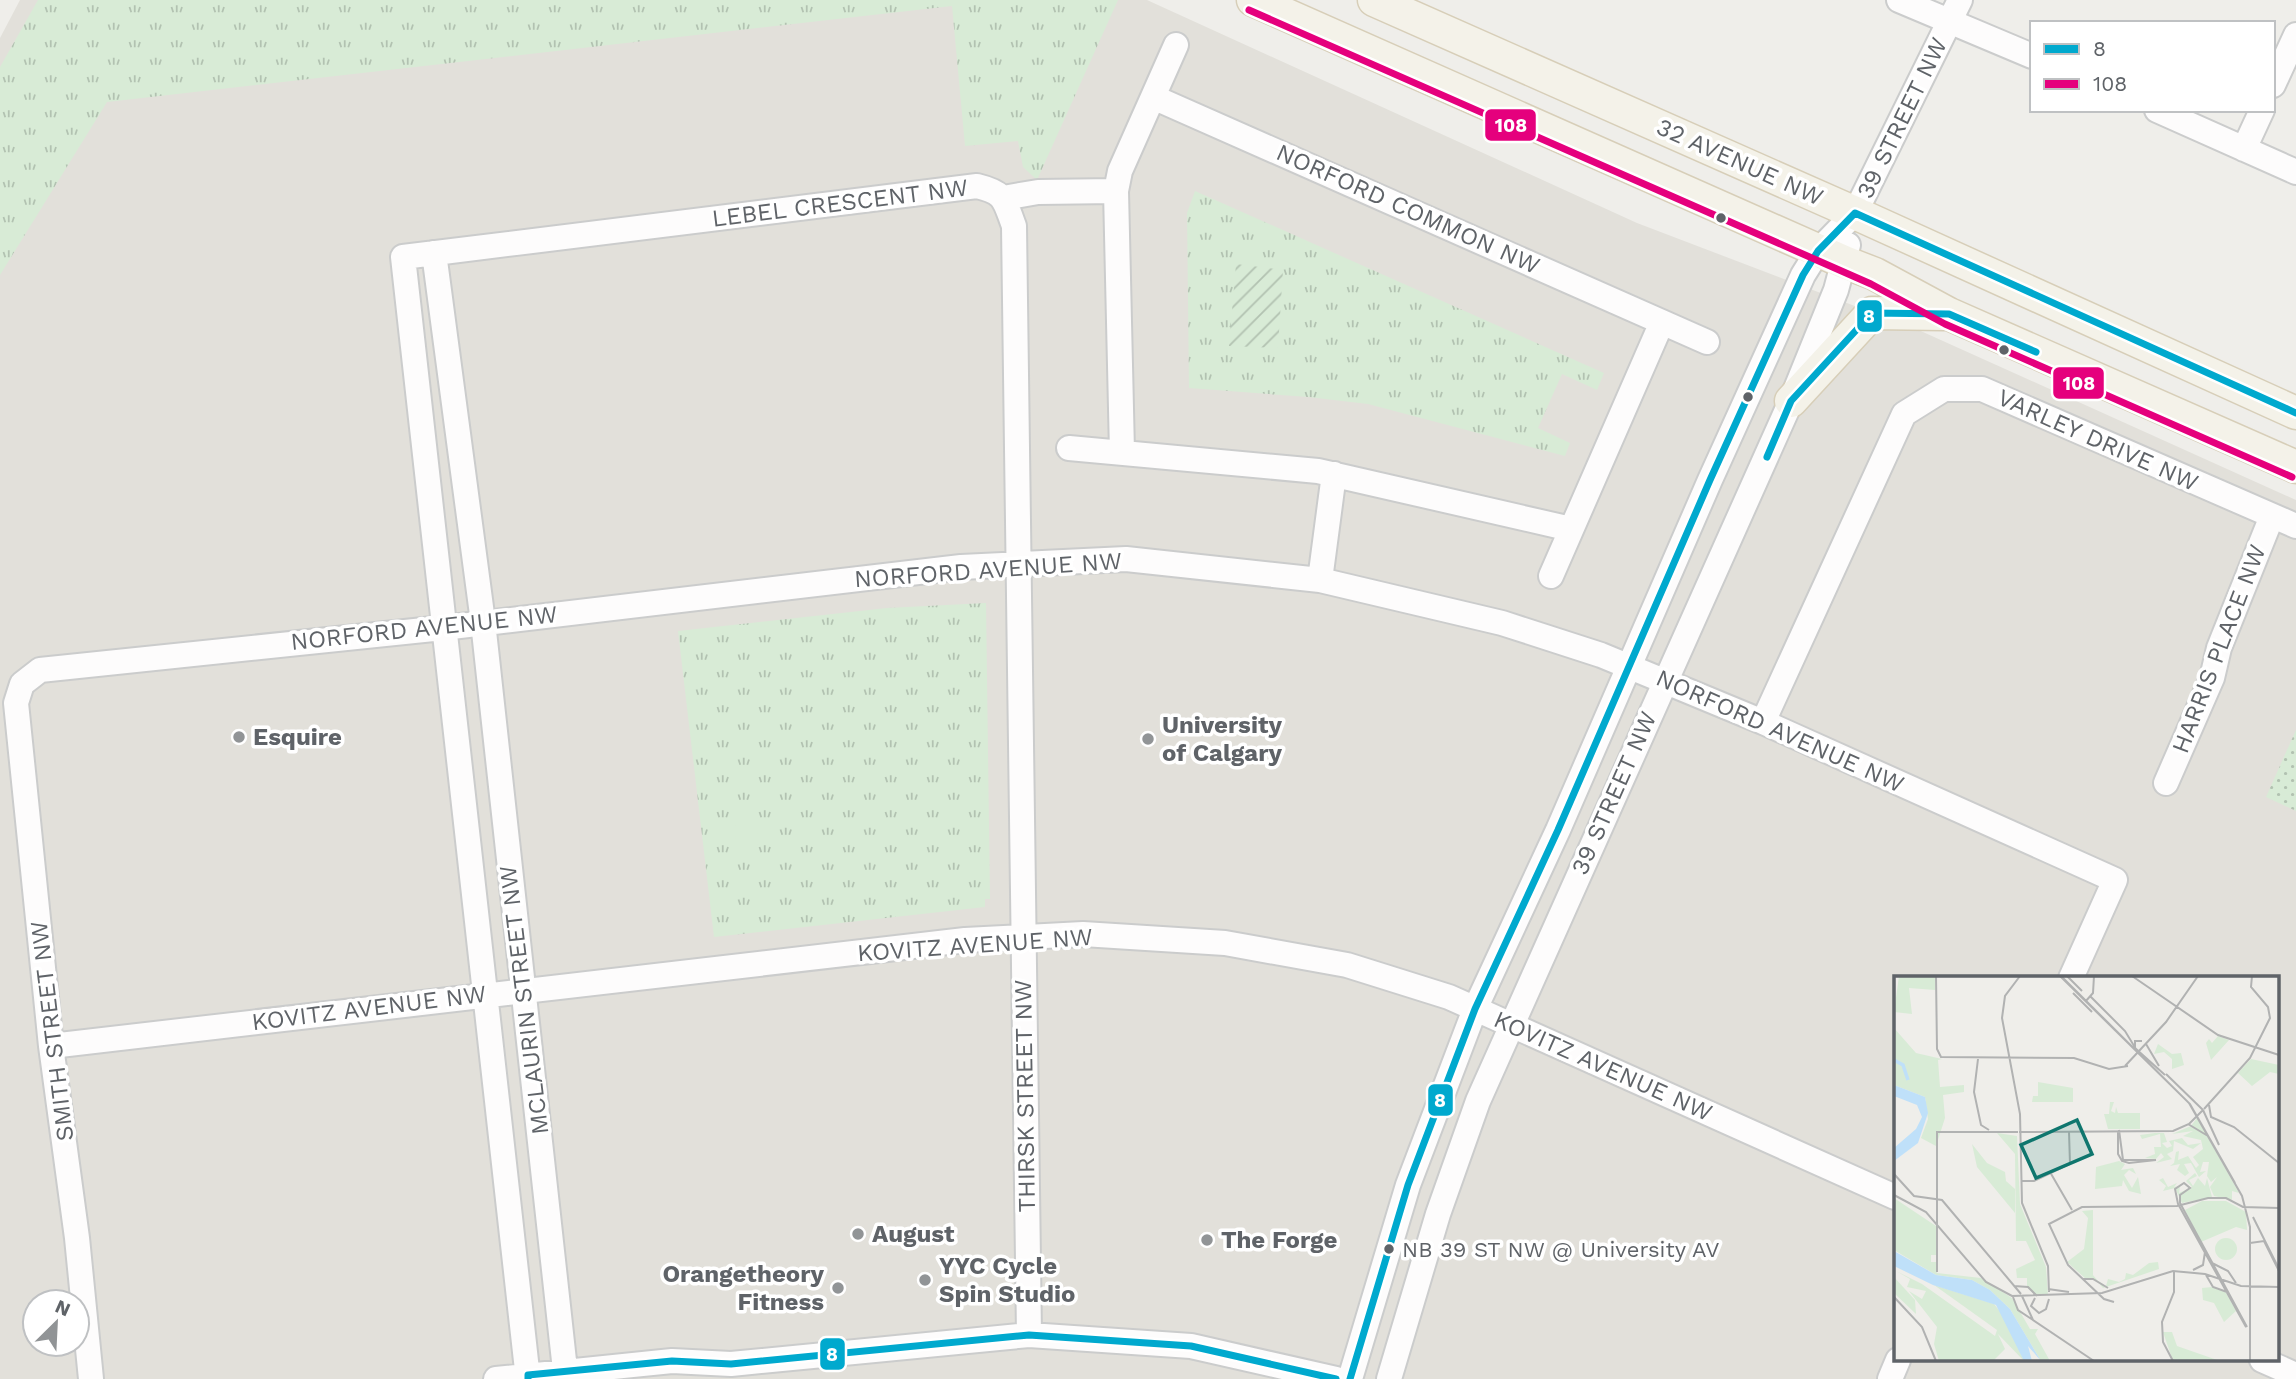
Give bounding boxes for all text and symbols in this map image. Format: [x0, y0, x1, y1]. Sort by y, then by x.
legend [2030, 21, 2275, 112]
street label: 39 STREET NW [1851, 33, 1953, 203]
text: 8 [2093, 36, 2106, 61]
text: 108 [2093, 71, 2127, 96]
line badge: 108 [1484, 108, 1537, 142]
street label: 32 AVENUE NW [1652, 113, 1828, 211]
text: 108 [1495, 114, 1527, 137]
street label: NORFORD COMMON NW [1272, 138, 1544, 280]
street label: LEBEL CRESCENT NW [710, 173, 970, 233]
unlabelled marker [1714, 211, 1728, 225]
line badge: 8 [1856, 299, 1883, 333]
text: 8 [1863, 305, 1875, 328]
unlabelled marker [1997, 343, 2011, 357]
line badge: 108 [2052, 366, 2105, 400]
text: 108 [2063, 372, 2095, 395]
street label: VARLEY DRIVE NW [1993, 383, 2203, 497]
unlabelled marker [1741, 390, 1755, 404]
street label: HARRIS PLACE NW [2166, 541, 2272, 757]
street label: NORFORD AVENUE NW [853, 547, 1123, 593]
street label: NORFORD AVENUE NW [289, 600, 559, 656]
street label: NORFORD AVENUE NW [1652, 664, 1908, 798]
street label: 39 STREET NW [1566, 707, 1662, 879]
place label: University of Calgary [1162, 711, 1282, 767]
place label: Esquire [253, 723, 342, 751]
marker: Esquire [231, 729, 247, 745]
marker: University of Calgary [1140, 731, 1156, 747]
street label: MCLAURIN STREET NW [494, 864, 554, 1136]
street label: SMITH STREET NW [25, 919, 79, 1143]
street label: KOVITZ AVENUE NW [856, 923, 1094, 967]
inset map [1894, 976, 2278, 1362]
street label: THIRSK STREET NW [1009, 979, 1041, 1213]
street label: KOVITZ AVENUE NW [250, 980, 488, 1036]
street label: KOVITZ AVENUE NW [1489, 1005, 1717, 1127]
line badge: 8 [1427, 1083, 1454, 1117]
text: 8 [1434, 1089, 1446, 1112]
place label: August [872, 1220, 955, 1248]
marker: August [850, 1226, 866, 1242]
place label: The Forge [1221, 1226, 1338, 1254]
marker: The Forge [1199, 1232, 1215, 1248]
place label: NB 39 ST NW @ University AV [1402, 1237, 1720, 1262]
marker: NB 39 ST NW @ University AV [1382, 1242, 1396, 1256]
place label: YYC Cycle Spin Studio [939, 1252, 1075, 1308]
place label: Orangetheory Fitness [662, 1260, 824, 1316]
marker: YYC Cycle Spin Studio [917, 1272, 933, 1288]
marker: Orangetheory Fitness [830, 1280, 846, 1296]
north arrow [21, 1288, 91, 1358]
text: N [52, 1295, 74, 1321]
line badge: 8 [819, 1337, 846, 1371]
text: 8 [826, 1343, 838, 1366]

